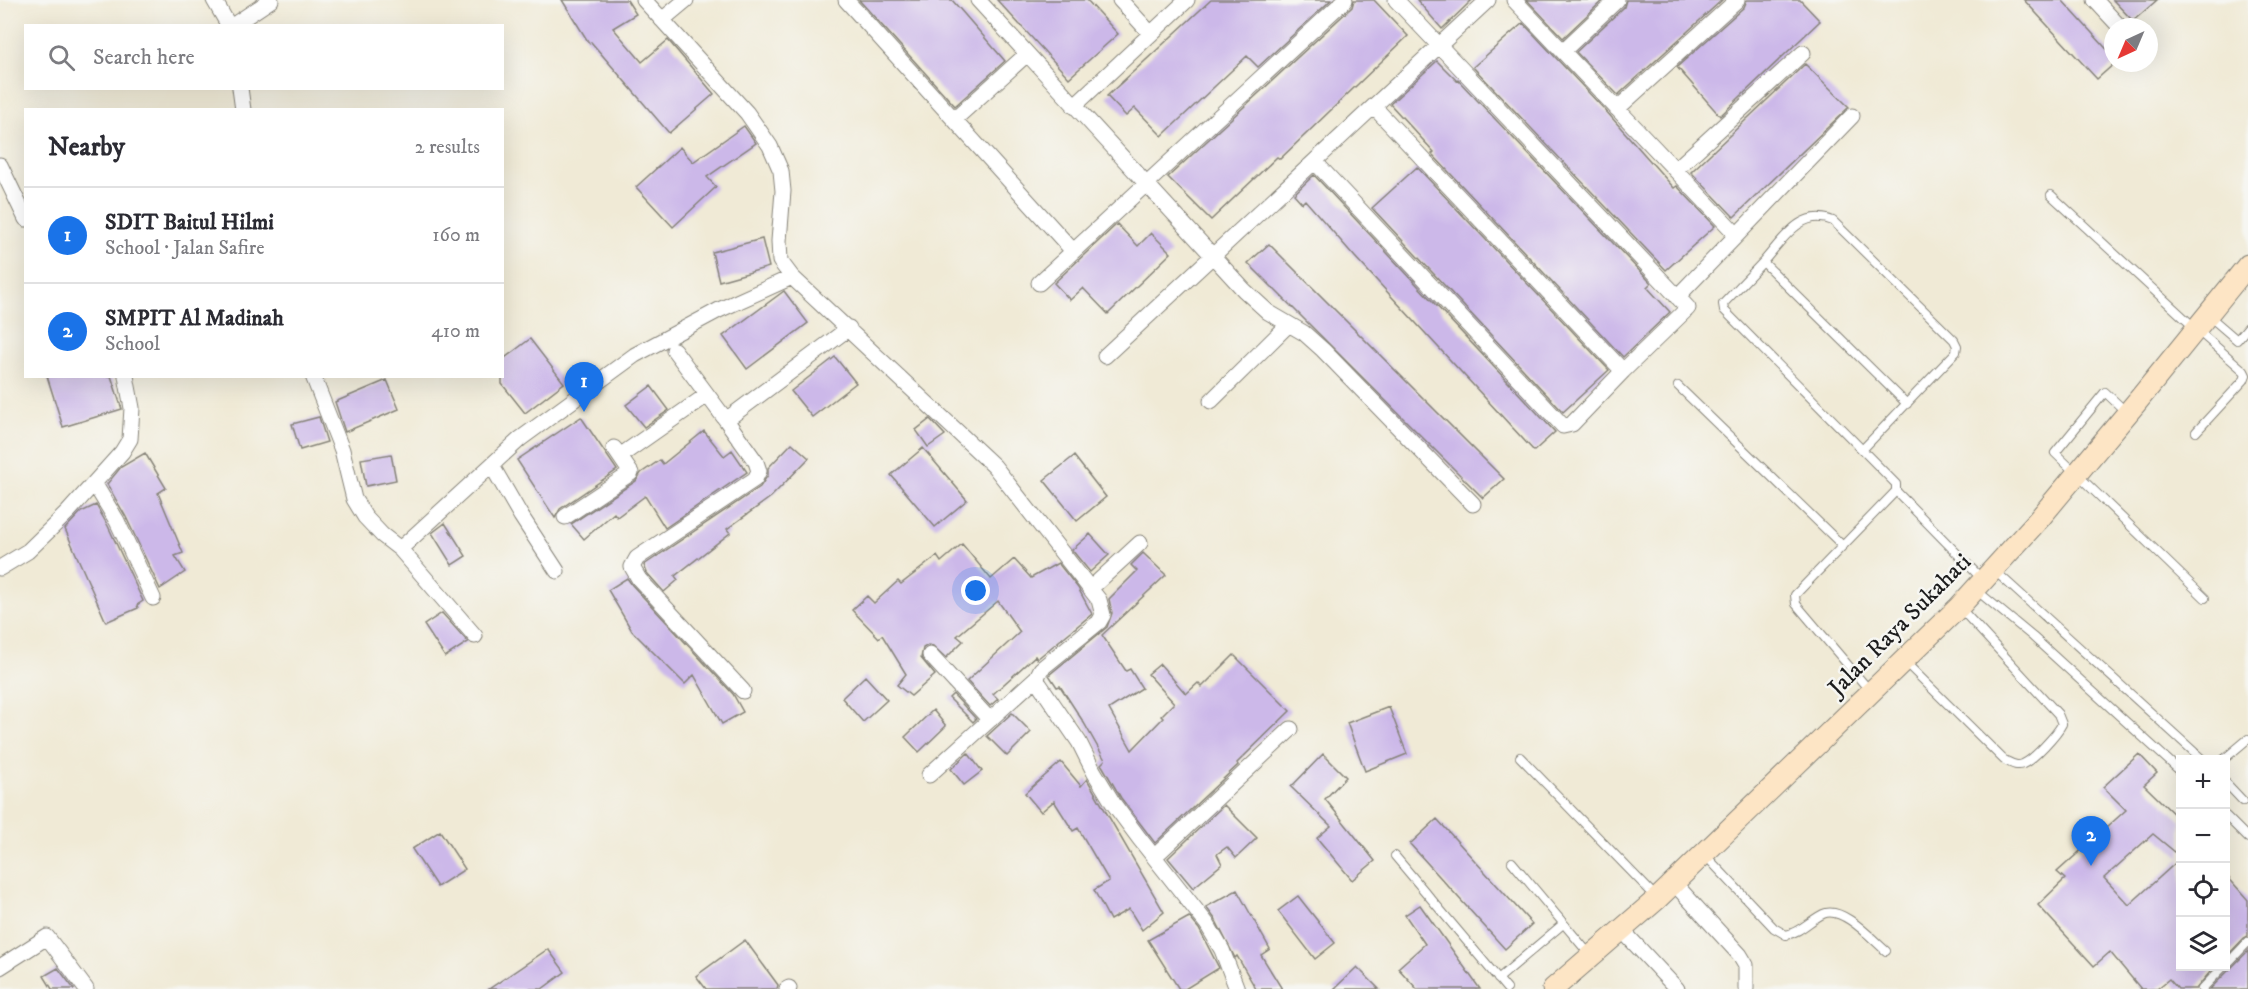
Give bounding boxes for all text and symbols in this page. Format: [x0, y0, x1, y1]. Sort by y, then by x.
north arrow [2104, 18, 2158, 72]
search box [24, 24, 504, 90]
icon: search [45, 41, 78, 74]
text: Search here [93, 44, 195, 71]
text: Nearby [48, 131, 125, 164]
text: 2 results [415, 135, 480, 160]
text: SDIT Baitul Hilmi [105, 209, 274, 236]
text: 1 [64, 223, 71, 248]
text: 160 m [432, 223, 480, 248]
text: School · Jalan Safire [105, 236, 265, 261]
text: SMPIT Al Madinah [105, 305, 284, 332]
text: 2 [63, 319, 72, 344]
text: 410 m [431, 319, 480, 344]
text: School [105, 332, 160, 357]
pin: 1 [564, 362, 604, 412]
street label: Jalan Raya Sukahati [1821, 547, 1978, 704]
your location [961, 576, 990, 605]
map controls [2176, 755, 2230, 971]
button: + [2176, 755, 2230, 809]
button: − [2176, 809, 2230, 863]
pin: 2 [2072, 816, 2110, 866]
button: locate [2176, 863, 2230, 917]
button: layers [2176, 917, 2230, 971]

